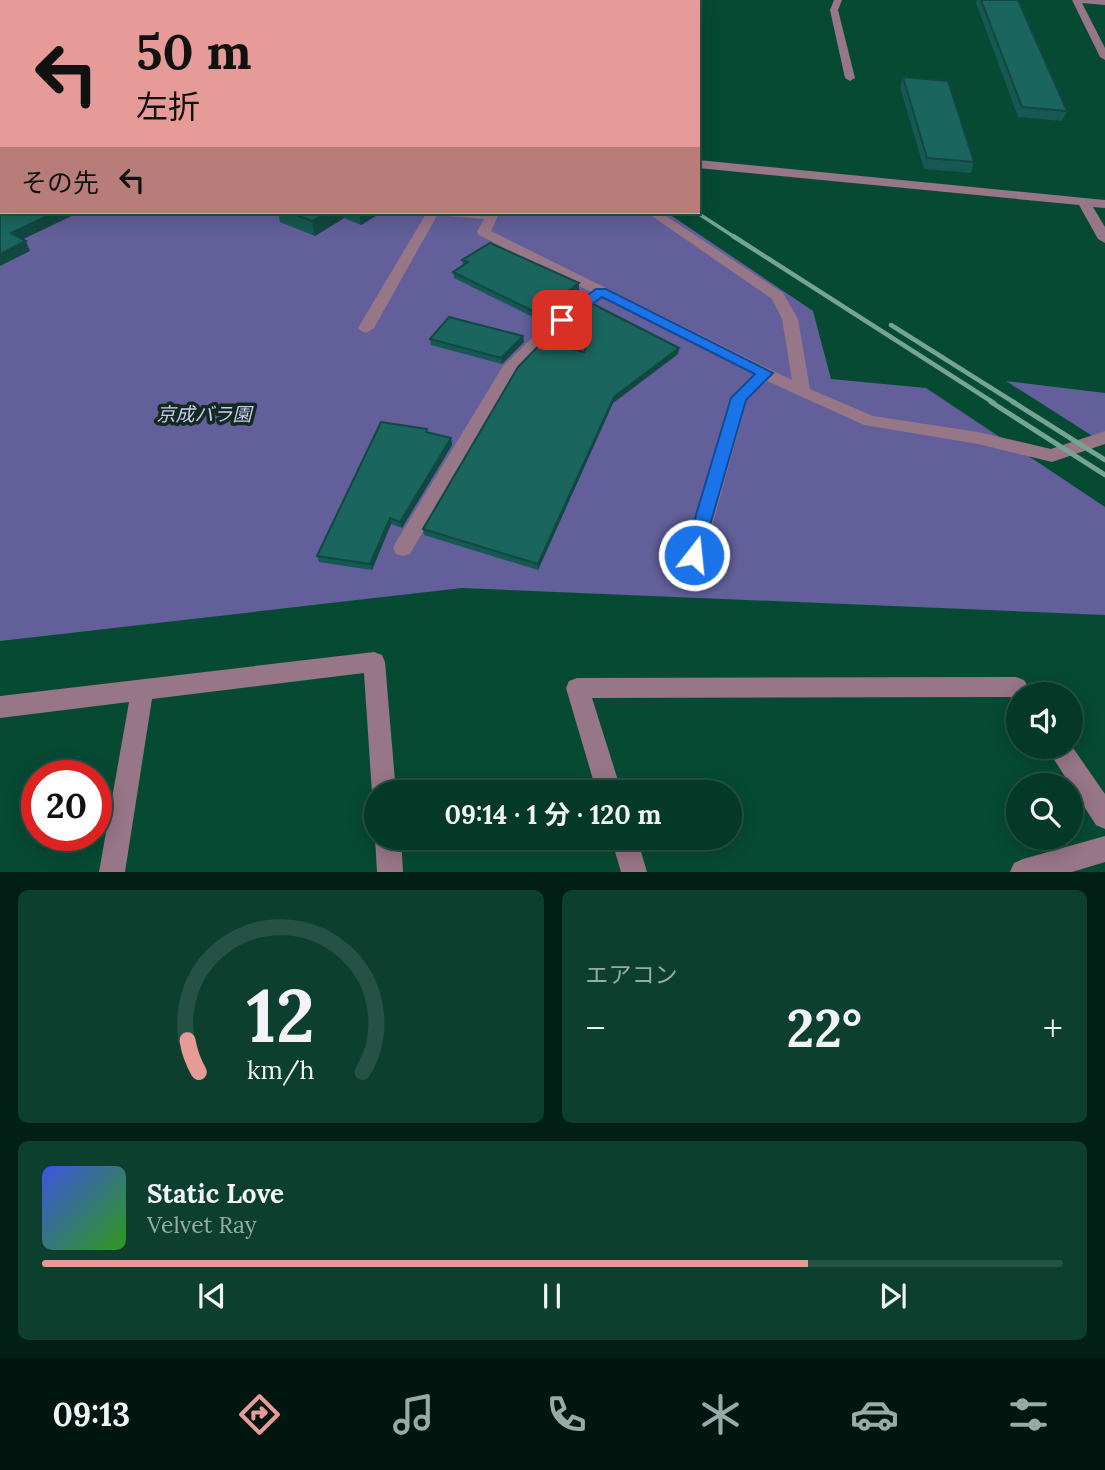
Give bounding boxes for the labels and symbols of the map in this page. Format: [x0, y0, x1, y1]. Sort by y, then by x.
pin [532, 290, 592, 350]
park label: 京成バラ園 [156, 402, 254, 426]
position arrow [657, 518, 731, 592]
speed limit sign: 20 [21, 760, 112, 851]

